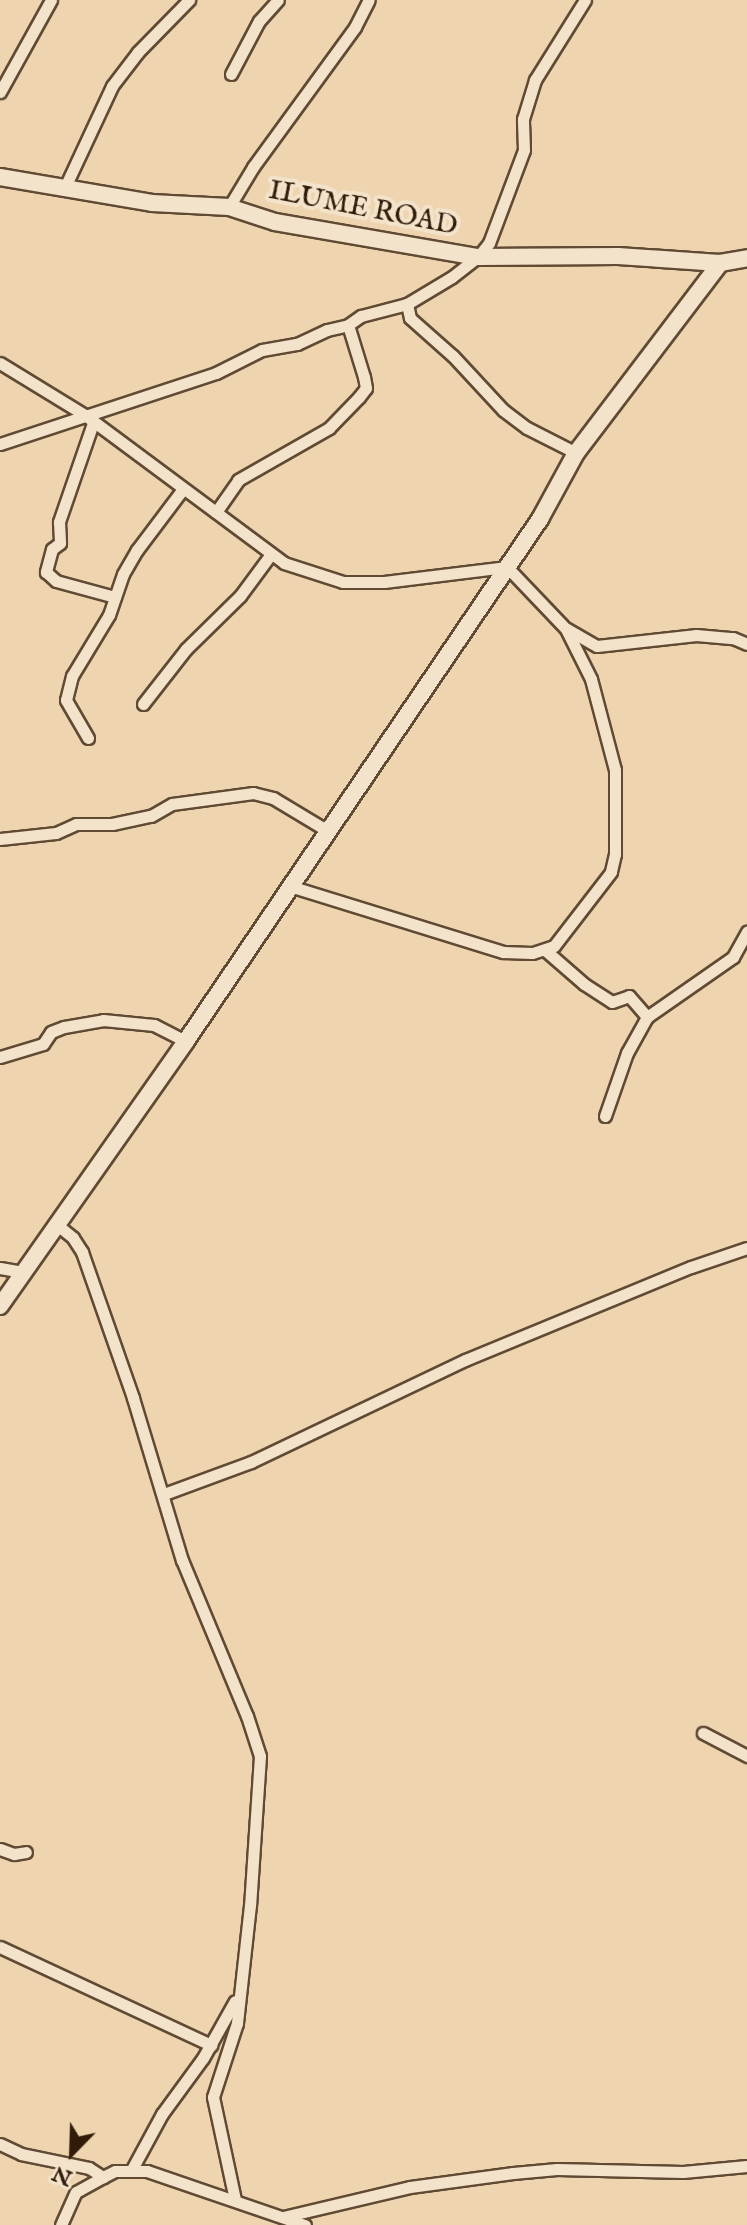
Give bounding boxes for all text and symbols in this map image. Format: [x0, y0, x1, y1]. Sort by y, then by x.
street label: ILUME ROAD [266, 174, 460, 244]
north arrow [32, 2113, 112, 2193]
text: N [48, 2158, 77, 2192]

